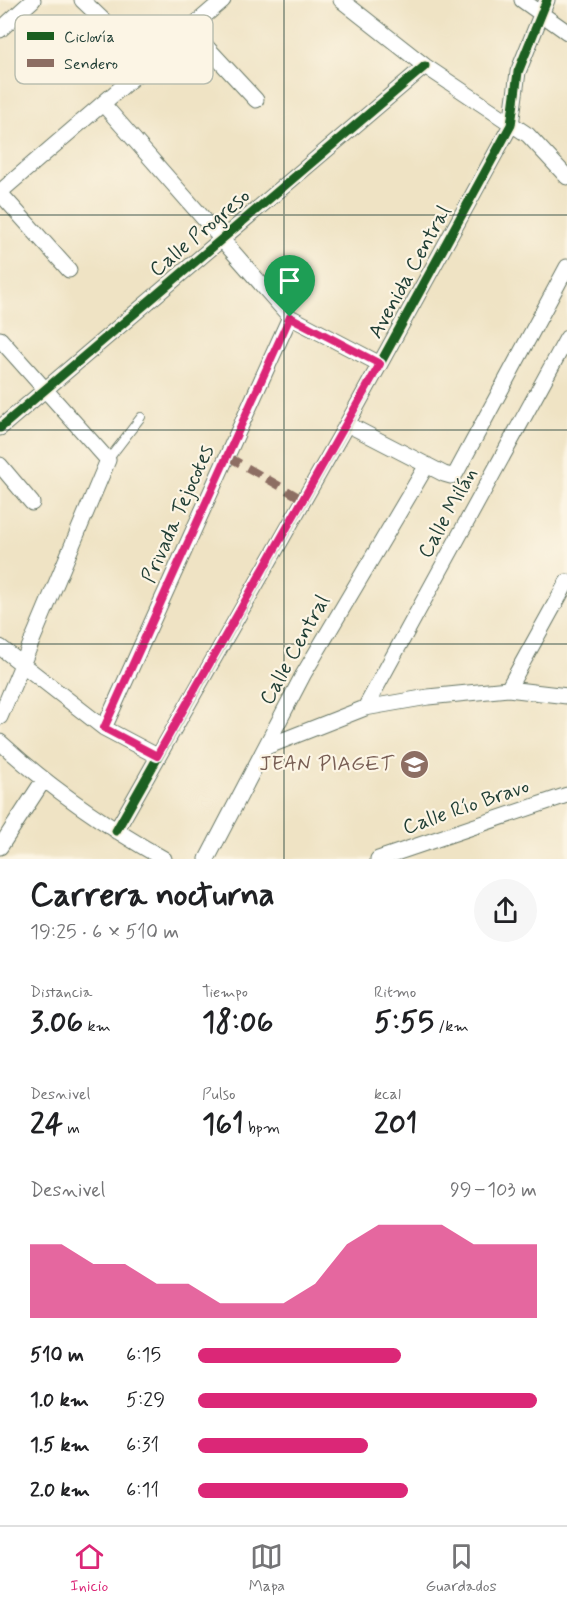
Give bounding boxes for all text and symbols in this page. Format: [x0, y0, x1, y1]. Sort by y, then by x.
legend [15, 15, 213, 84]
text: Ciclovía [64, 27, 115, 48]
text: Sendero [64, 54, 118, 75]
street label: Calle Progreso [144, 182, 256, 284]
street label: Avenida Central [362, 200, 458, 344]
pin [264, 255, 315, 317]
icon: arrive [273, 264, 306, 297]
street label: Privada Tejocotes [135, 440, 221, 588]
street label: Calle Milán [412, 463, 484, 563]
street label: Calle Central [253, 590, 337, 710]
school or university icon: JEAN PIAGET [399, 748, 431, 780]
place label: JEAN PIAGET [259, 750, 395, 778]
street label: Calle Río Bravo [399, 772, 533, 842]
text: Carrera nocturna [30, 874, 275, 918]
button: share [474, 879, 537, 942]
text: 19:25 · 6 × 510 m [30, 919, 179, 946]
text: Distancia [30, 982, 92, 1003]
text: Tiempo [202, 982, 248, 1003]
text: Ritmo [374, 982, 416, 1003]
text: 3.06 [30, 1003, 83, 1042]
text: 18:06 [202, 1003, 273, 1042]
text: 5:55 [374, 1003, 434, 1042]
text: km [83, 1016, 111, 1037]
text: /km [434, 1016, 469, 1037]
text: Desnivel [30, 1084, 90, 1105]
text: Pulso [202, 1084, 236, 1105]
text: kcal [374, 1084, 401, 1105]
text: 24 [30, 1105, 63, 1144]
text: 161 [202, 1105, 244, 1144]
text: 201 [374, 1105, 418, 1144]
text: m [63, 1118, 80, 1139]
text: bpm [244, 1118, 280, 1139]
text: Desnivel [30, 1177, 105, 1204]
text: 99–103 m [450, 1177, 537, 1204]
text: 510 m [30, 1342, 84, 1369]
text: 6:15 [126, 1342, 161, 1369]
text: 1.0 km [30, 1387, 89, 1414]
text: 5:29 [126, 1387, 165, 1414]
text: 1.5 km [30, 1432, 90, 1459]
text: 6:31 [126, 1432, 159, 1459]
text: 2.0 km [30, 1477, 90, 1504]
text: 6:11 [126, 1477, 159, 1504]
tab: Inicio [70, 1540, 108, 1597]
tab: Mapa [249, 1540, 285, 1597]
tab: Guardados [426, 1540, 497, 1597]

